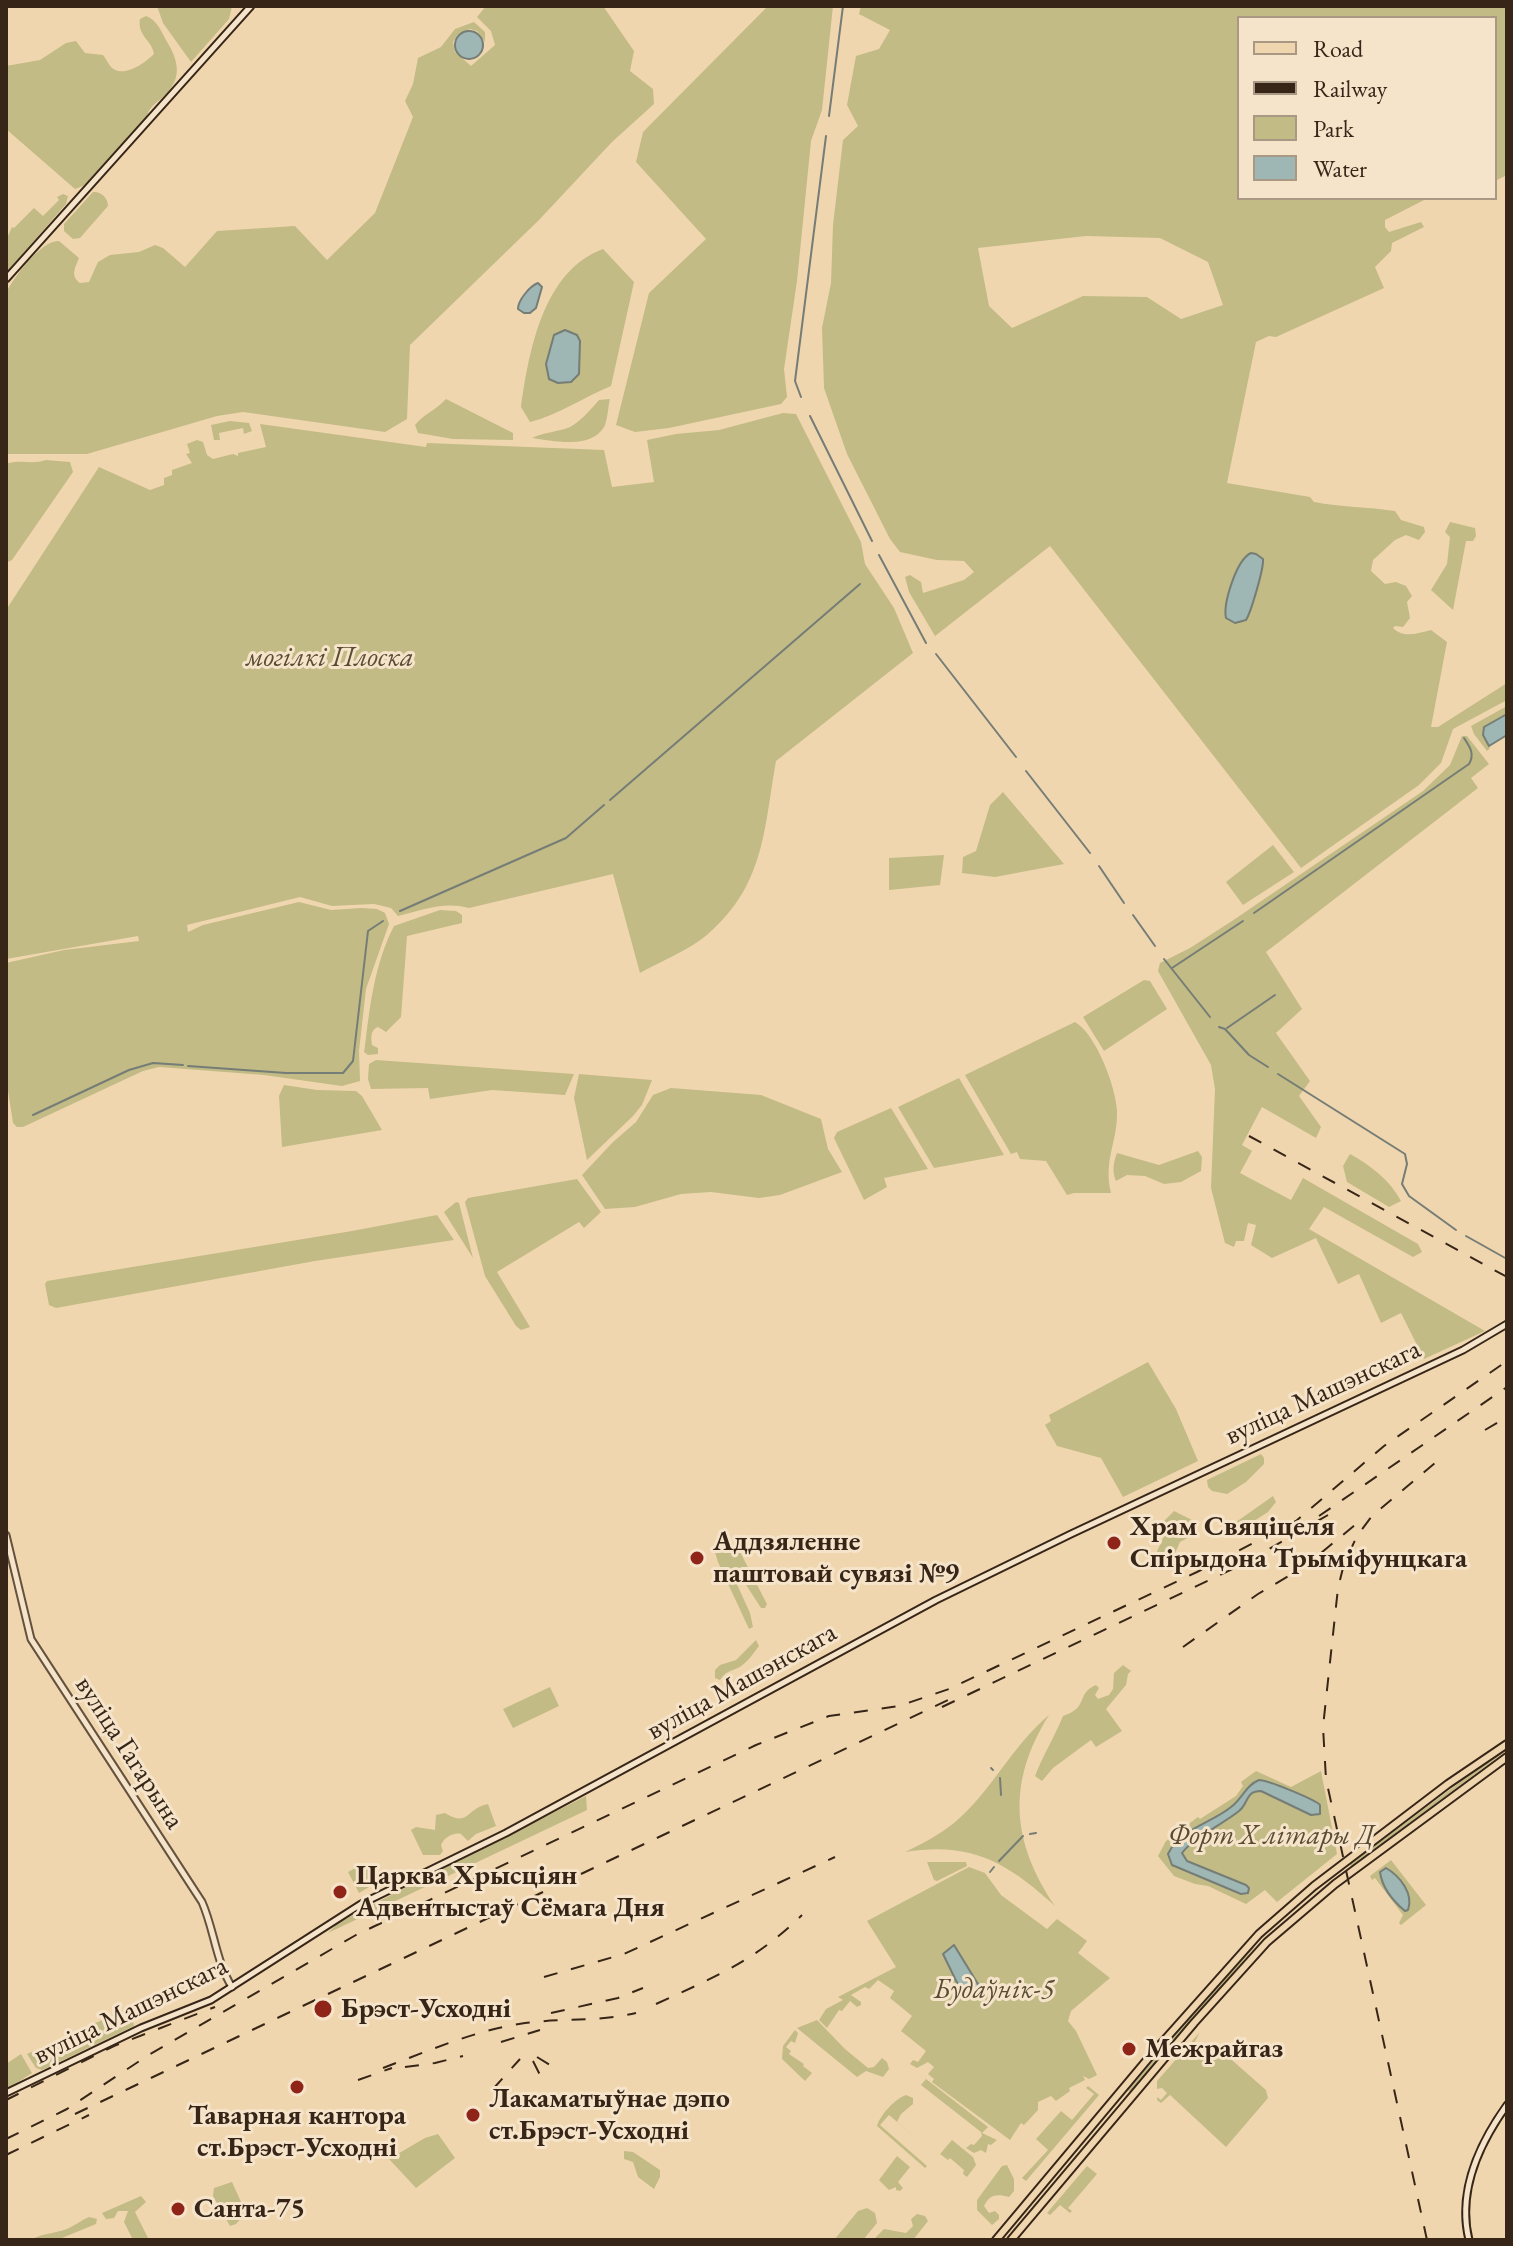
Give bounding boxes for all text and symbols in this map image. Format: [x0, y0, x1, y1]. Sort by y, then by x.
legend [1237, 16, 1497, 200]
text: Road [1313, 33, 1363, 64]
text: Railway [1313, 73, 1387, 104]
text: Park [1313, 113, 1354, 144]
text: Water [1313, 153, 1367, 184]
park label: могілкі Плоска [246, 641, 414, 675]
street label: вуліца Машэнскага [1220, 1333, 1426, 1453]
place label: Храм Свяціцеля Спірыдона Трыміфунцкага [1130, 1510, 1467, 1576]
place label: Аддзяленне паштовай сувязі №9 [713, 1525, 959, 1591]
marker: Храм Свяціцеля Спірыдона Трыміфунцкага [1105, 1534, 1123, 1552]
marker: Аддзяленне паштовай сувязі №9 [688, 1549, 706, 1567]
street label: вуліца Машэнскага [641, 1616, 843, 1748]
street label: вуліца Гагарына [67, 1670, 191, 1836]
park label: Форт X літары Д [1168, 1819, 1374, 1853]
place label: Царква Хрысціян Адвентыстаў Сёмага Дня [356, 1859, 665, 1925]
marker: Царква Хрысціян Адвентыстаў Сёмага Дня [331, 1883, 349, 1901]
street label: вуліца Машэнскага [28, 1949, 234, 2073]
park label: Будаўнік-5 [934, 1973, 1054, 2007]
place label: Брэст-Усходні [341, 1992, 511, 2026]
marker: Брэст-Усходні [312, 1998, 334, 2020]
place label: Межрайгаз [1145, 2032, 1283, 2066]
marker: Межрайгаз [1120, 2040, 1138, 2058]
marker: Таварная кантора ст.Брэст-Усходні [288, 2078, 306, 2096]
place label: Лакаматыўнае дэпо ст.Брэст-Усходні [489, 2082, 730, 2148]
place label: Таварная кантора ст.Брэст-Усходні [188, 2099, 406, 2165]
marker: Лакаматыўнае дэпо ст.Брэст-Усходні [464, 2106, 482, 2124]
place label: Санта-75 [194, 2192, 305, 2226]
marker: Санта-75 [169, 2200, 187, 2218]

